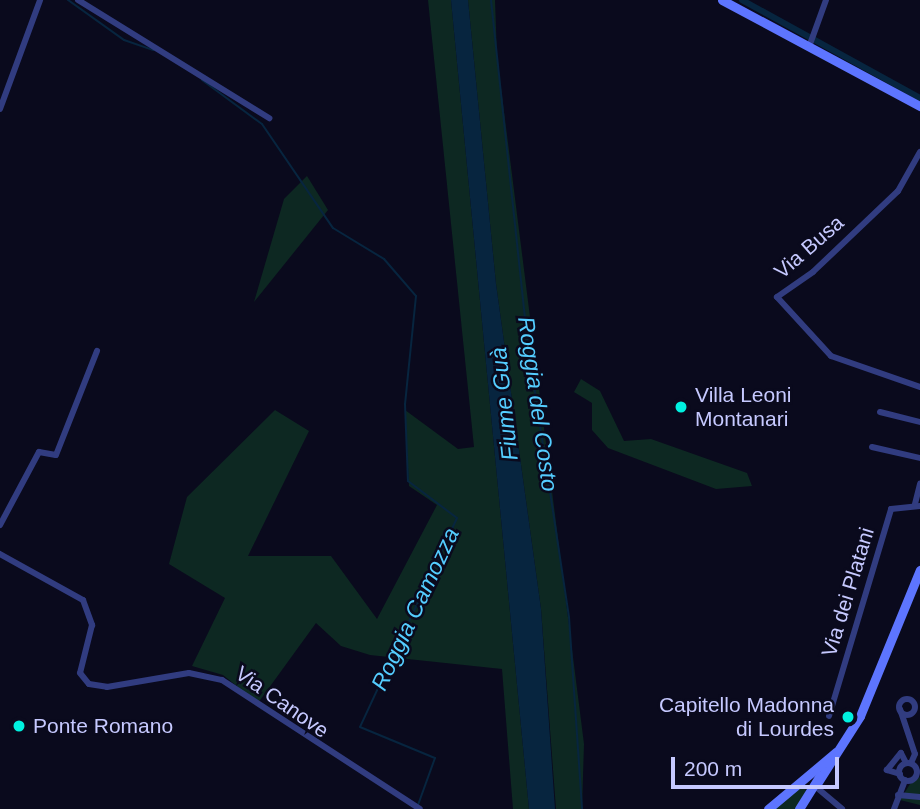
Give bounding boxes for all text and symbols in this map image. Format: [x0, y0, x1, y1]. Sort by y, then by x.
street label: Via Busa [769, 210, 849, 284]
water label: Roggia del Costo [512, 315, 564, 493]
water label: Fiume Guà [484, 346, 524, 462]
place label: Villa Leoni Montanari [695, 382, 792, 432]
marker: Villa Leoni Montanari [673, 399, 689, 415]
water label: Roggia Camozza [365, 523, 465, 695]
street label: Via dei Platani [816, 524, 880, 660]
street label: Via Canove [230, 661, 334, 743]
place label: Capitello Madonna di Lourdes [659, 692, 834, 742]
marker: Capitello Madonna di Lourdes [840, 709, 856, 725]
place label: Ponte Romano [33, 713, 173, 739]
marker: Ponte Romano [11, 718, 27, 734]
scale bar [675, 742, 843, 786]
text: 200 m [684, 757, 742, 780]

